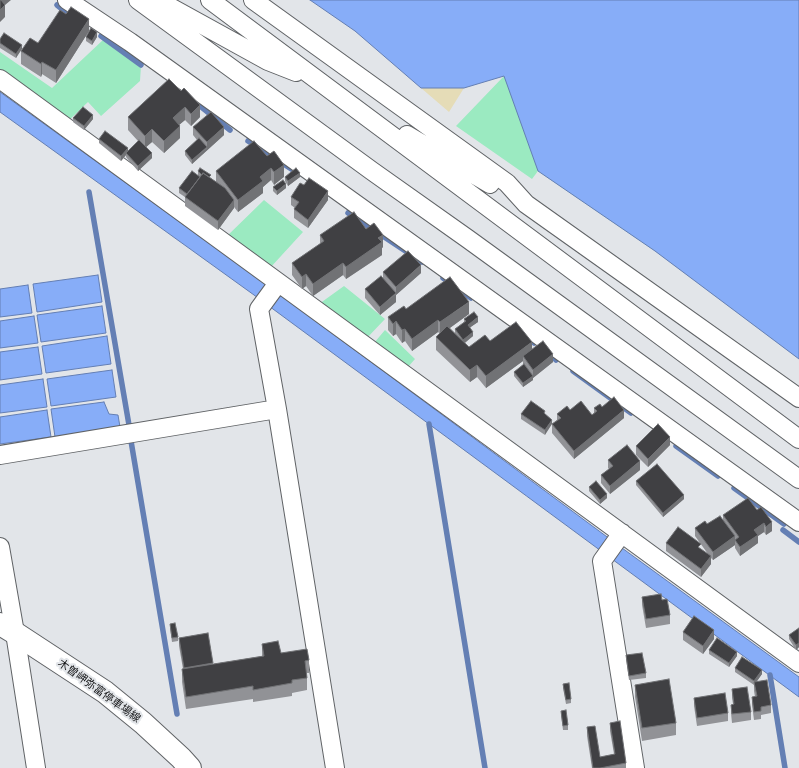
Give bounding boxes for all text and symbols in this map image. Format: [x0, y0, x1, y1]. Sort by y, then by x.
street label: 木曽岬弥富停車場線 [55, 657, 143, 725]

